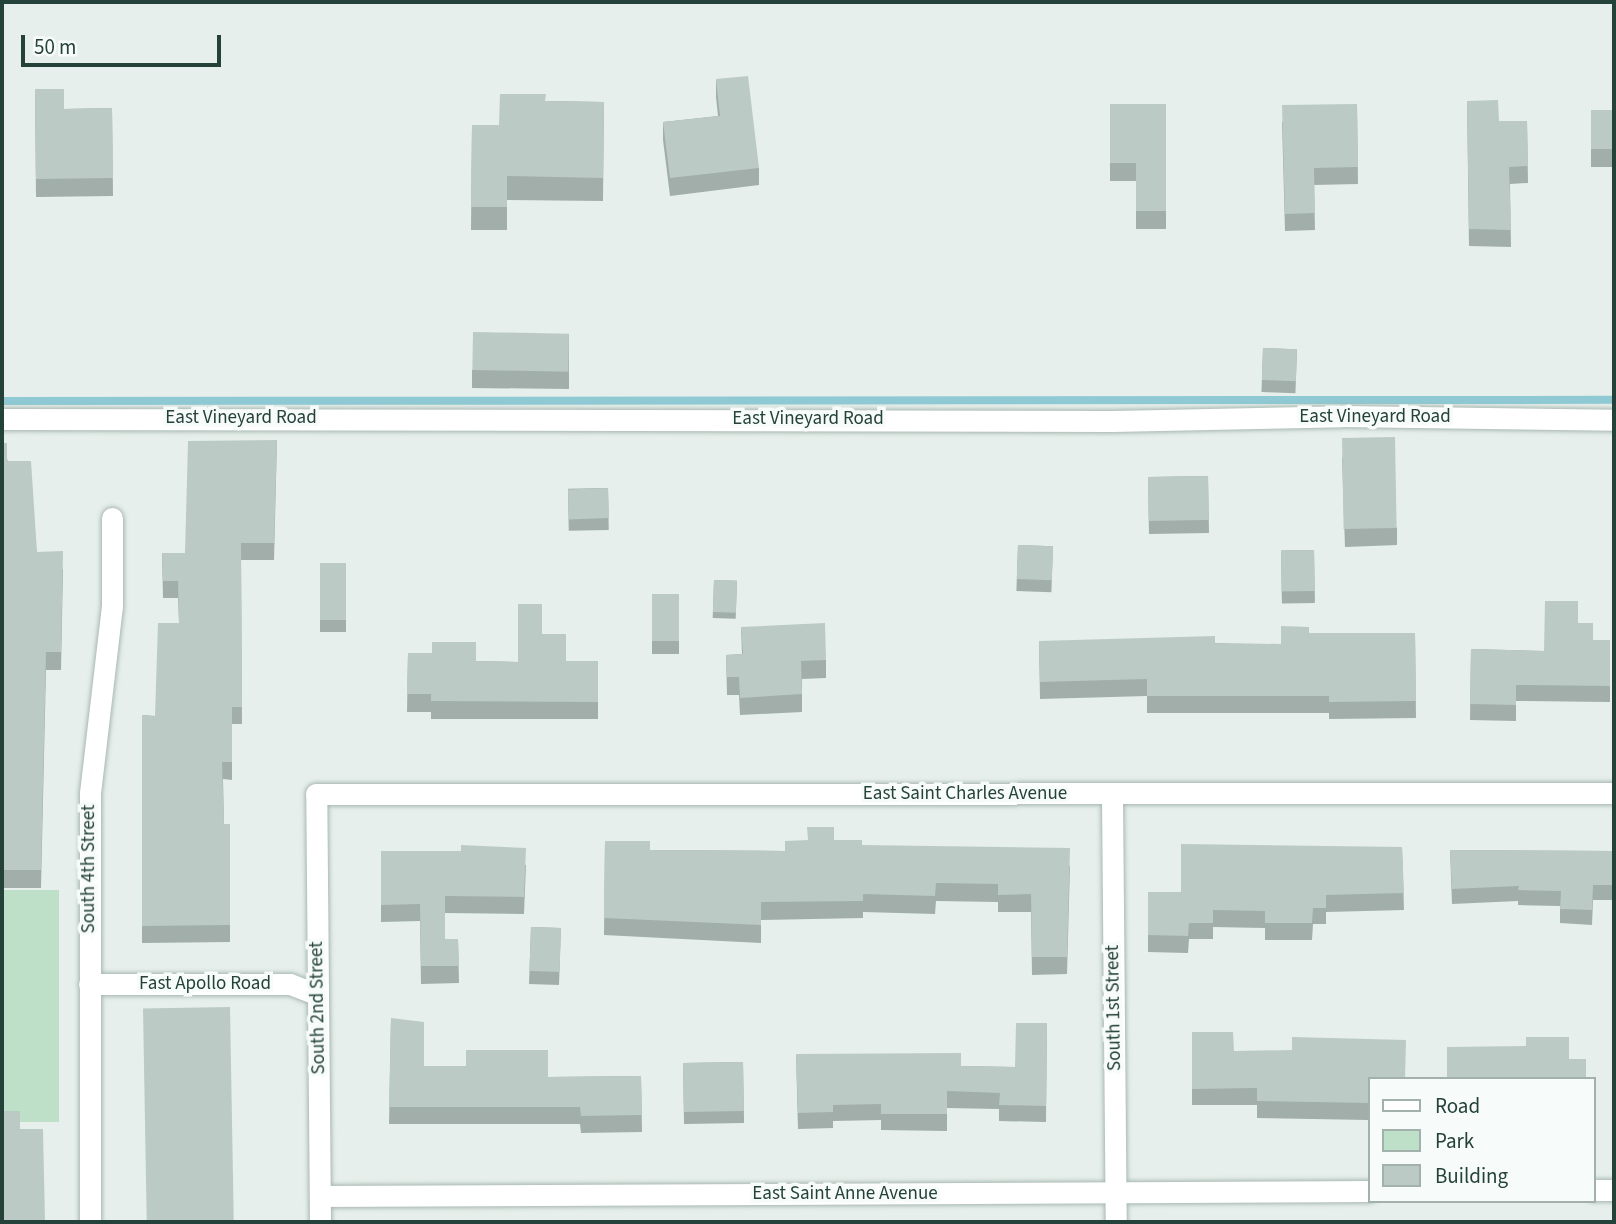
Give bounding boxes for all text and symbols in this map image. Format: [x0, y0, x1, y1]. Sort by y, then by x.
scale bar [24, 21, 224, 65]
text: 50 m [34, 32, 76, 62]
street label: East Vineyard Road [1299, 406, 1451, 428]
street label: East Vineyard Road [165, 407, 317, 429]
street label: East Vineyard Road [732, 408, 884, 430]
street label: East Saint Charles Avenue [863, 783, 1067, 805]
street label: South 4th Street [78, 805, 100, 933]
street label: South 2nd Street [305, 941, 331, 1075]
street label: South 1st Street [1102, 945, 1126, 1071]
street label: Fast Apollo Road [139, 973, 271, 995]
legend [1368, 1077, 1595, 1203]
text: Road [1435, 1091, 1480, 1121]
text: Park [1435, 1126, 1474, 1156]
text: Building [1435, 1161, 1508, 1191]
street label: East Saint Anne Avenue [752, 1183, 938, 1205]

